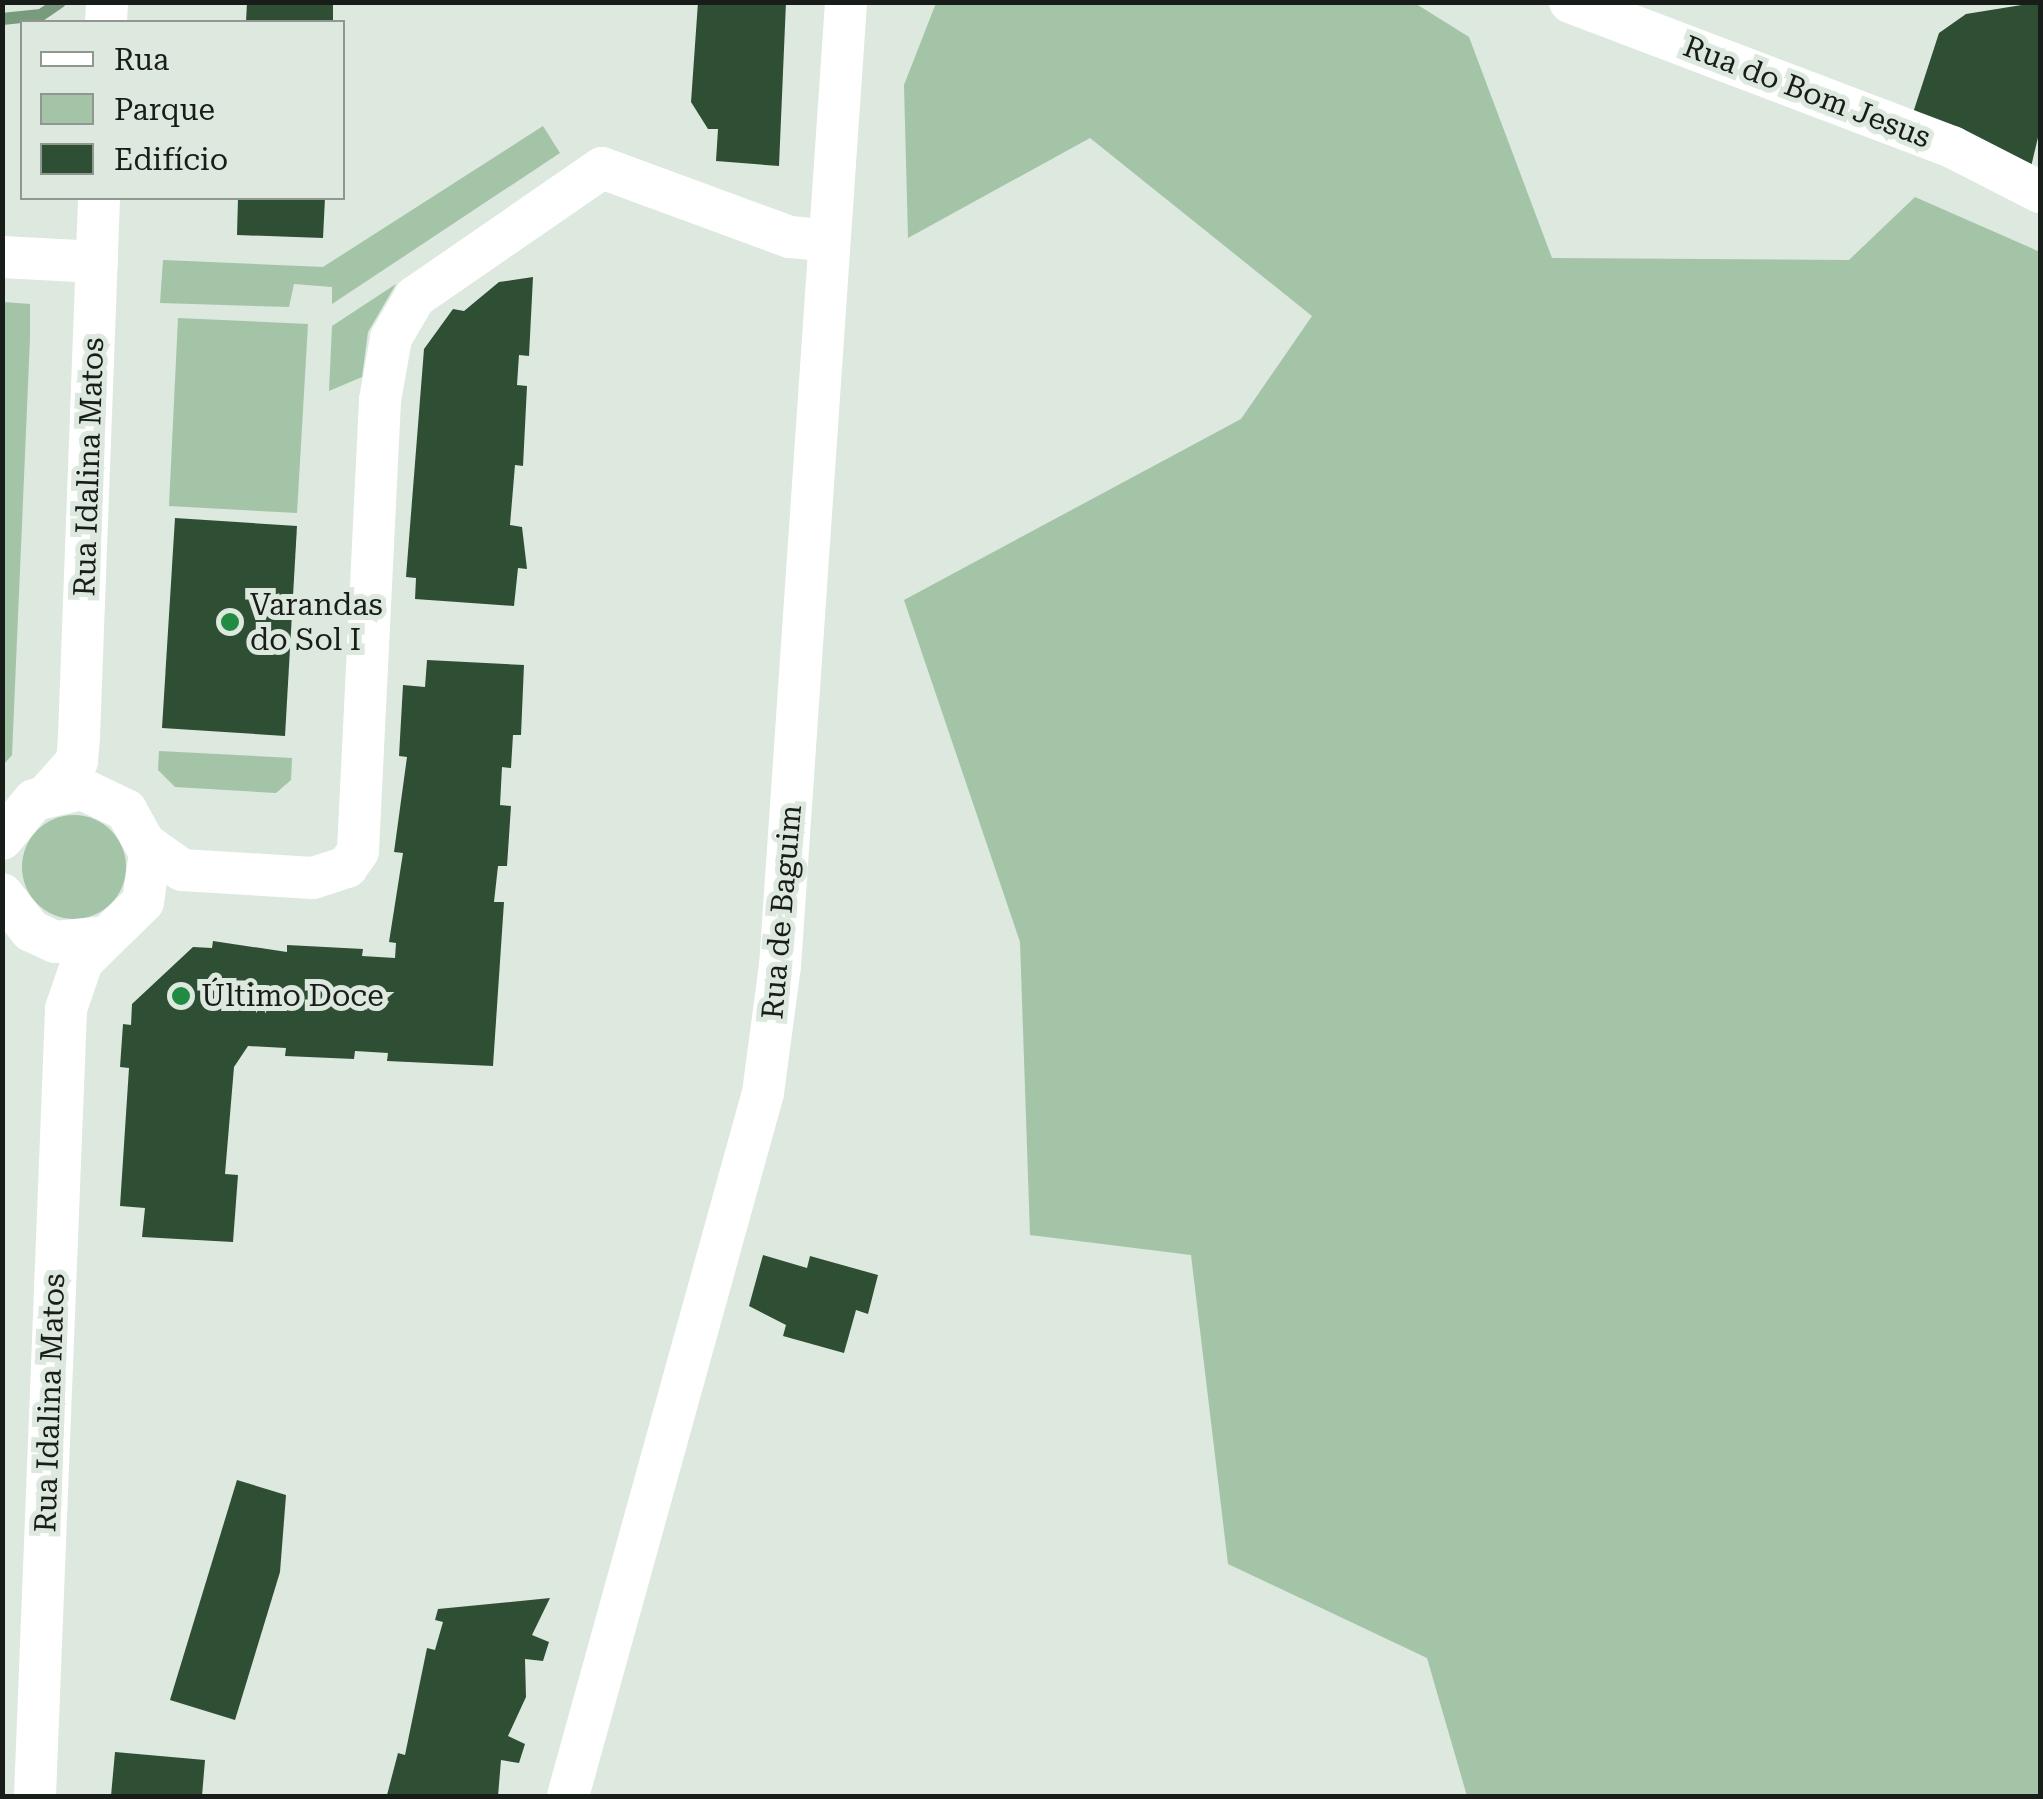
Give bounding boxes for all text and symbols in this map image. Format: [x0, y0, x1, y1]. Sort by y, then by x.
legend [20, 20, 345, 200]
street label: Rua do Bom Jesus [1678, 28, 1936, 156]
text: Rua [114, 42, 169, 77]
text: Parque [114, 92, 215, 127]
text: Edifício [114, 142, 228, 177]
street label: Rua Idalina Matos [66, 337, 112, 597]
place label: Varandas do Sol I [250, 587, 383, 658]
marker: Varandas do Sol I [219, 611, 241, 633]
street label: Rua de Baguim [755, 803, 809, 1021]
place label: Último Doce [201, 978, 384, 1014]
marker: Último Doce [170, 985, 192, 1007]
street label: Rua Idalina Matos [27, 1273, 73, 1533]

